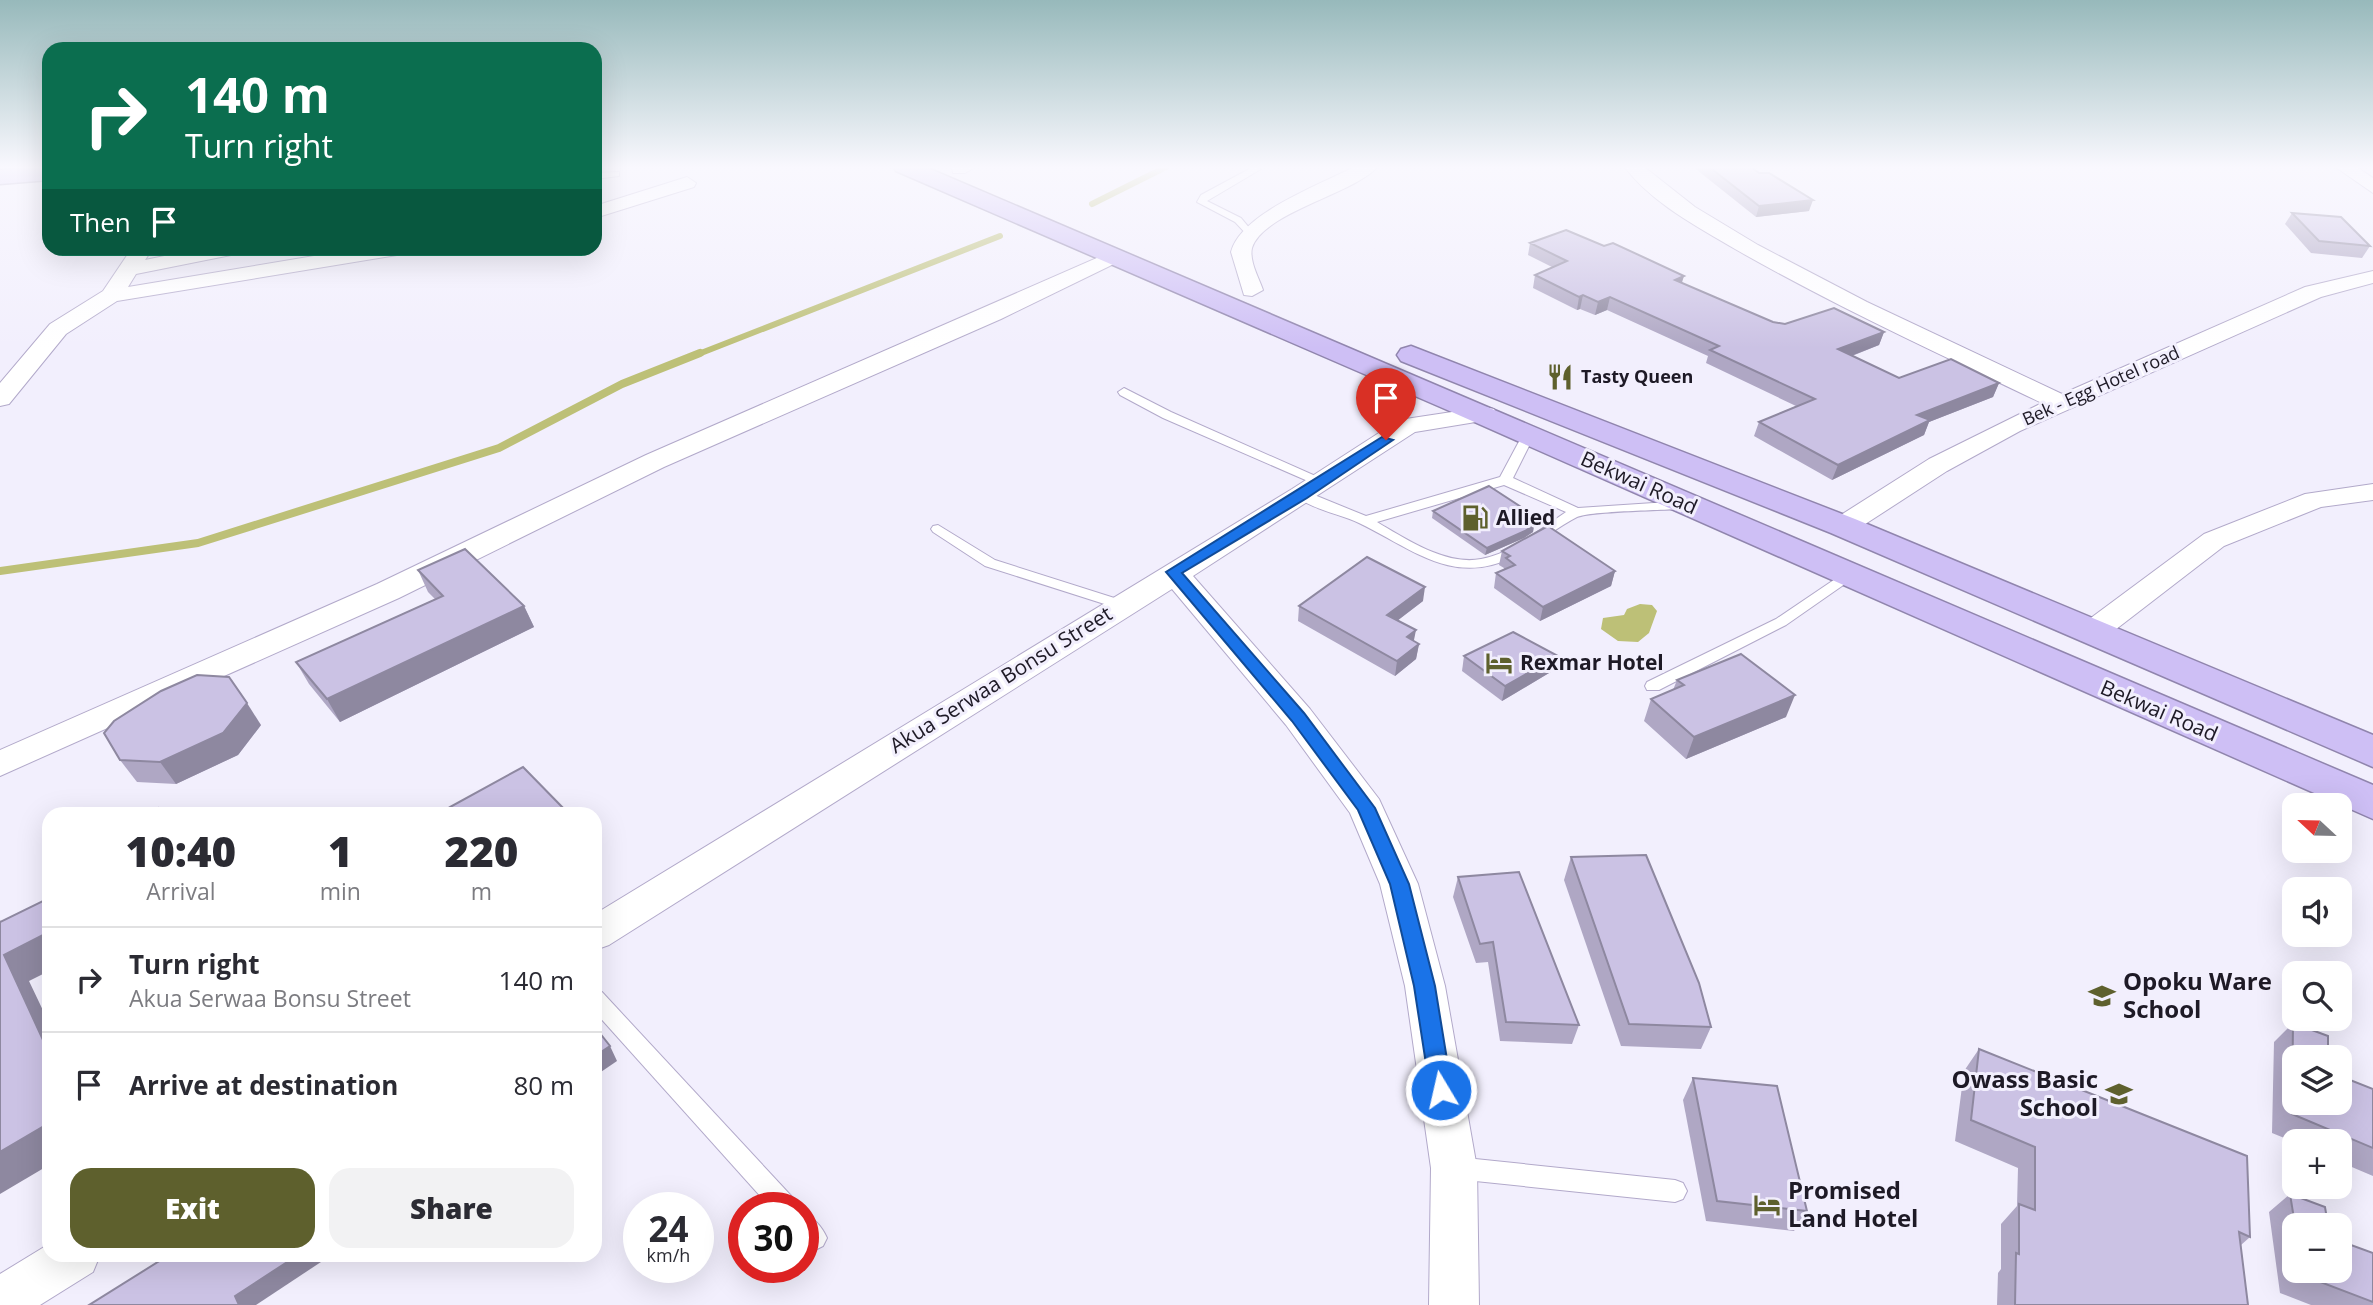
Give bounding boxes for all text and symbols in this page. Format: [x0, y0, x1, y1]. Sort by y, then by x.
text: 140 m [185, 61, 330, 127]
icon: right [70, 70, 161, 161]
text: Turn right [185, 124, 333, 167]
icon: arrive [145, 203, 183, 241]
text: Then [70, 204, 131, 240]
street label: Bek - Egg Hotel road [2018, 340, 2183, 431]
restaurant icon: Tasty Queen [1545, 362, 1575, 392]
place label: Tasty Queen [1581, 364, 1693, 388]
pin [1356, 368, 1416, 440]
icon: arrive [1367, 379, 1405, 417]
street label: Bekwai Road [1577, 444, 1702, 520]
fuel station icon: Allied [1460, 503, 1490, 533]
place label: Allied [1496, 503, 1555, 531]
street label: Akua Serwaa Bonsu Street [884, 599, 1117, 759]
hotel icon: Rexmar Hotel [1484, 648, 1514, 678]
place label: Rexmar Hotel [1520, 648, 1664, 676]
street label: Bekwai Road [2096, 673, 2222, 747]
north arrow [2282, 793, 2352, 863]
map controls [2282, 793, 2352, 1283]
text: 10:40 [126, 822, 236, 879]
text: 1 [328, 822, 353, 879]
text: 220 [445, 822, 518, 879]
text: Arrival [146, 875, 216, 907]
text: min [320, 875, 361, 907]
text: m [471, 875, 492, 907]
button: sound [2282, 877, 2352, 947]
text: Turn right [129, 946, 260, 982]
icon: right [70, 961, 108, 999]
button: search [2282, 961, 2352, 1031]
text: 140 m [499, 962, 574, 998]
place label: Opoku Ware School [2123, 964, 2272, 1025]
school or university icon: Opoku Ware School [2087, 981, 2117, 1011]
text: Akua Serwaa Bonsu Street [129, 982, 411, 1014]
button: layers [2282, 1045, 2352, 1115]
position arrow [1404, 1053, 1478, 1127]
place label: Owass Basic School [1952, 1062, 2098, 1123]
icon: arrive [70, 1066, 108, 1104]
text: Arrive at destination [129, 1067, 398, 1103]
text: 80 m [513, 1067, 574, 1103]
school or university icon: Owass Basic School [2104, 1079, 2134, 1109]
button: + [2282, 1129, 2352, 1199]
button: Exit [70, 1168, 315, 1248]
button: Share [329, 1168, 574, 1248]
place label: Promised Land Hotel [1788, 1173, 1918, 1234]
hotel icon: Promised Land Hotel [1752, 1190, 1782, 1220]
speed limit sign: 30 [728, 1192, 819, 1283]
text: 24 [648, 1205, 689, 1252]
button: − [2282, 1213, 2352, 1283]
text: km/h [647, 1243, 690, 1267]

